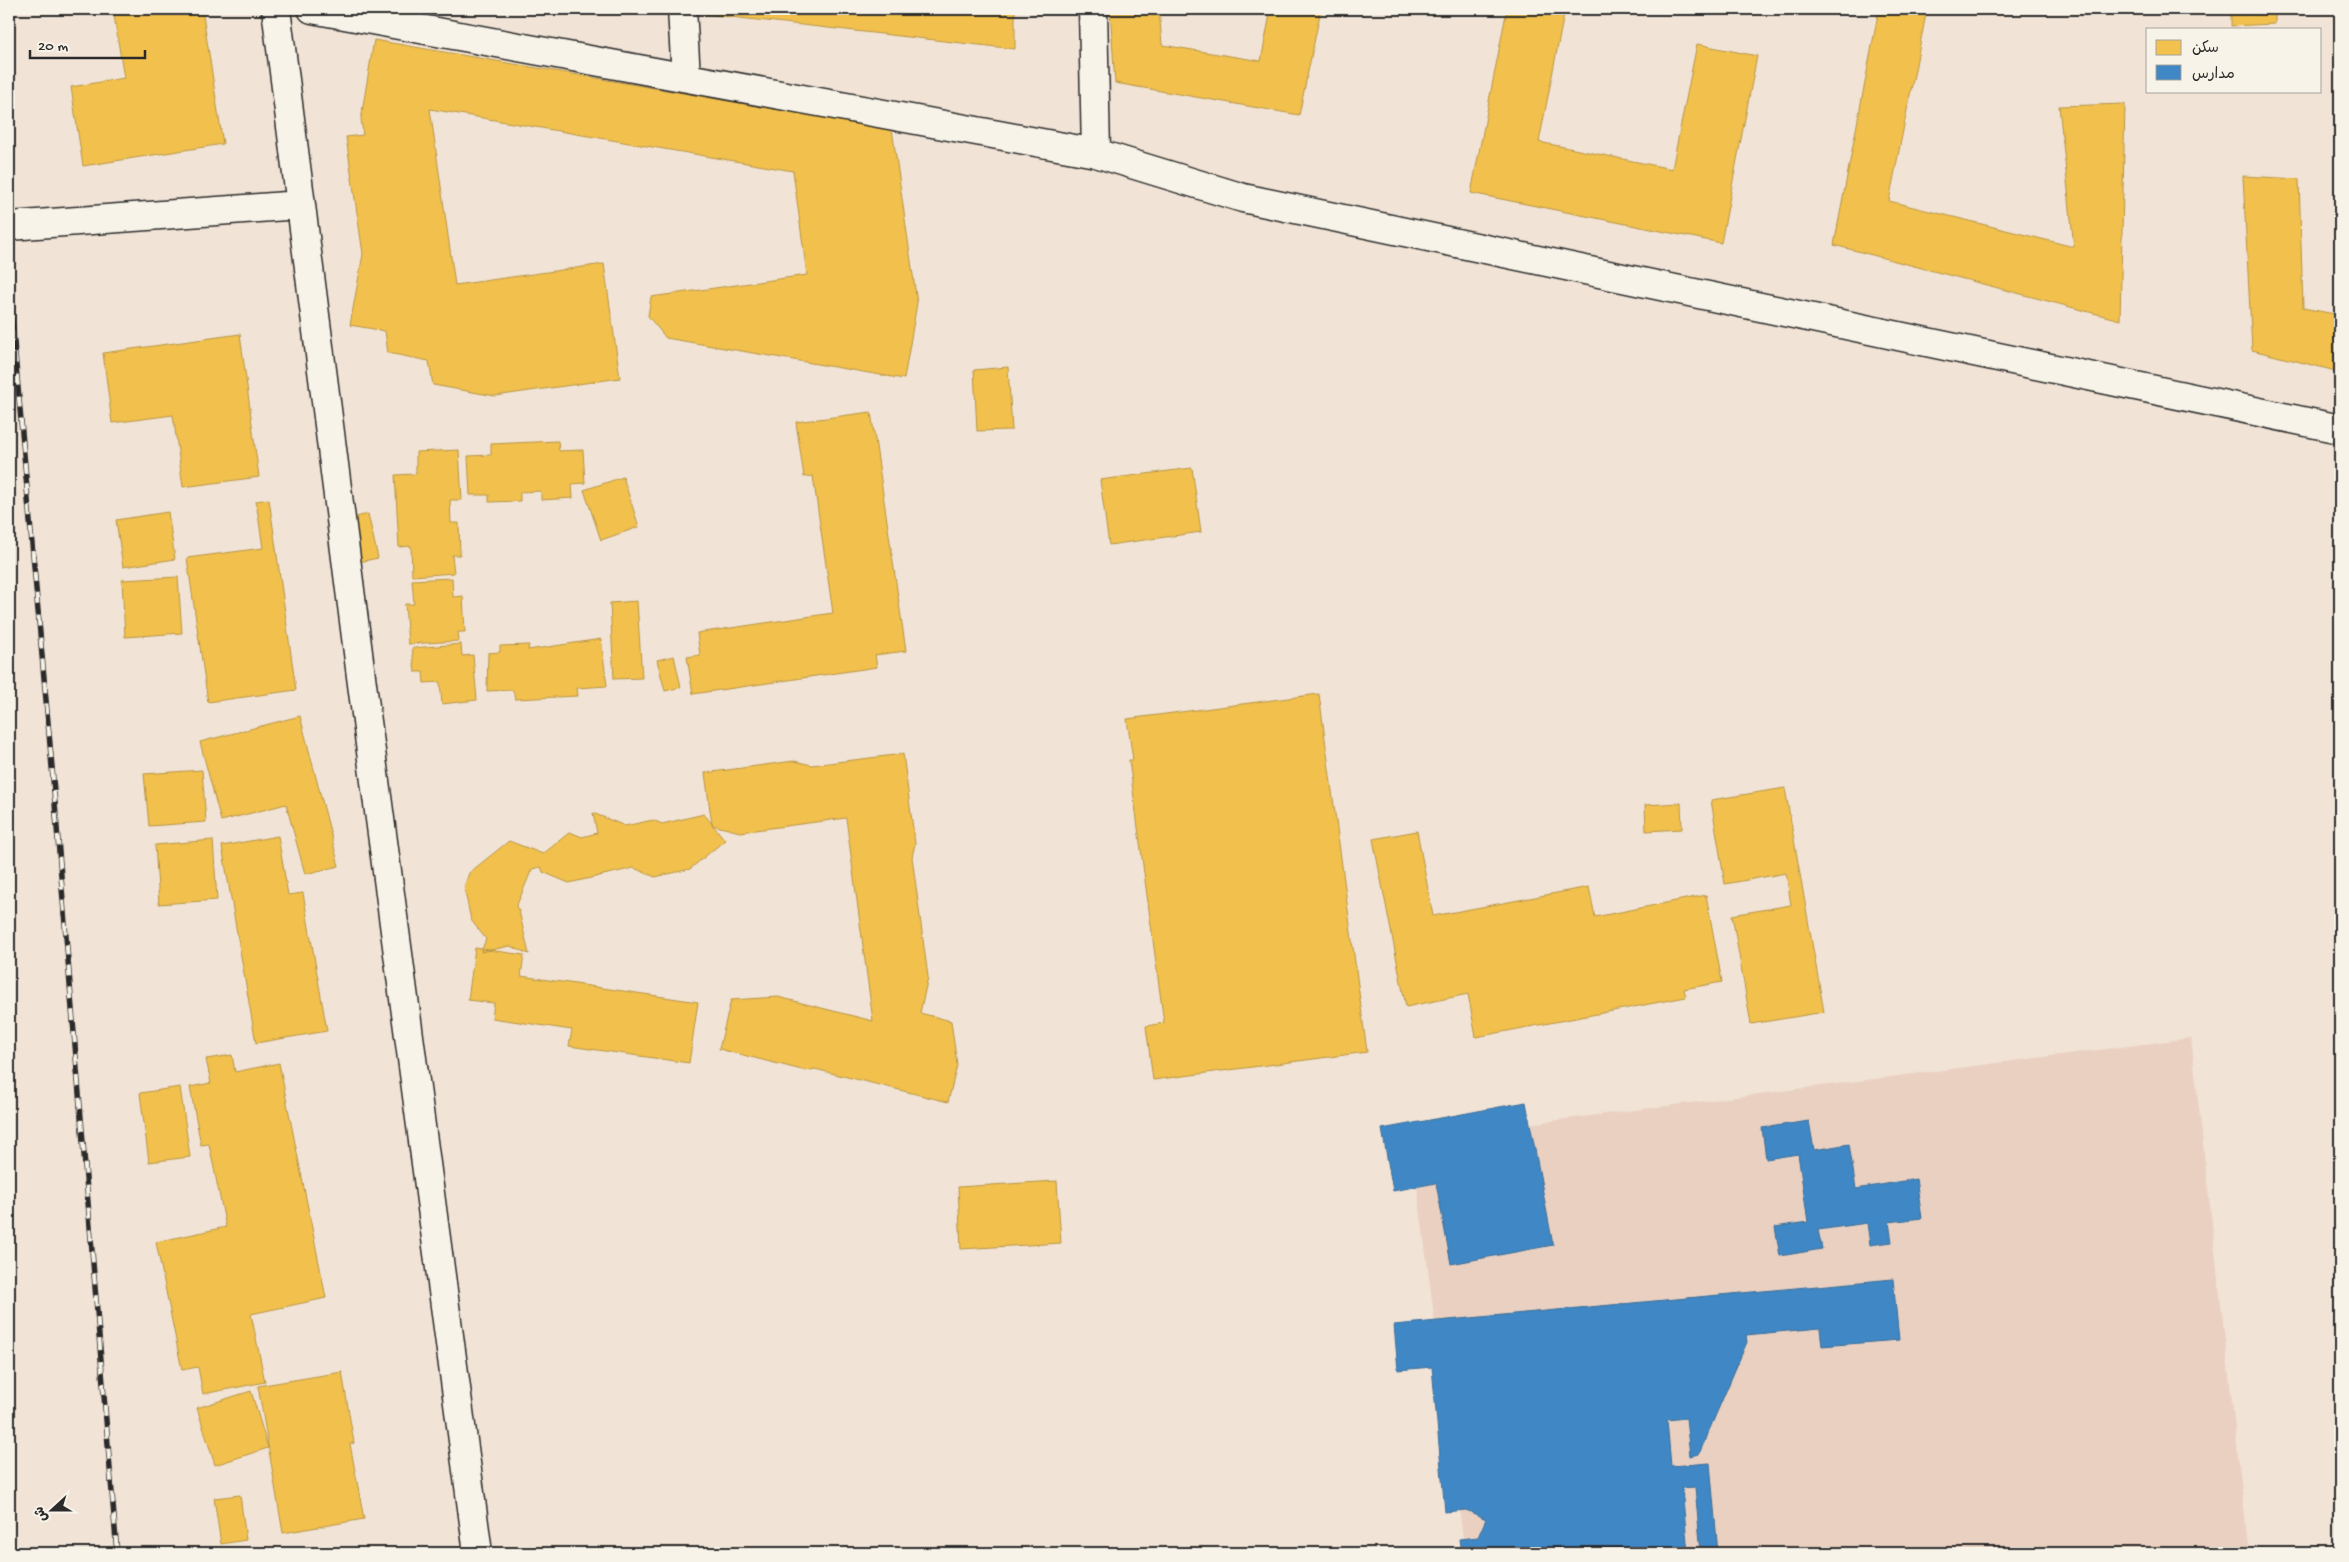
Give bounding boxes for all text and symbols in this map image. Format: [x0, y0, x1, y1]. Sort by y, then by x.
scale bar [30, 28, 145, 60]
legend [2146, 28, 2322, 92]
text: 20 m [38, 38, 68, 56]
text: سكن [2192, 40, 2219, 58]
text: مدارس [2192, 66, 2235, 84]
north arrow [28, 1484, 78, 1534]
text: ش [32, 1504, 53, 1524]

